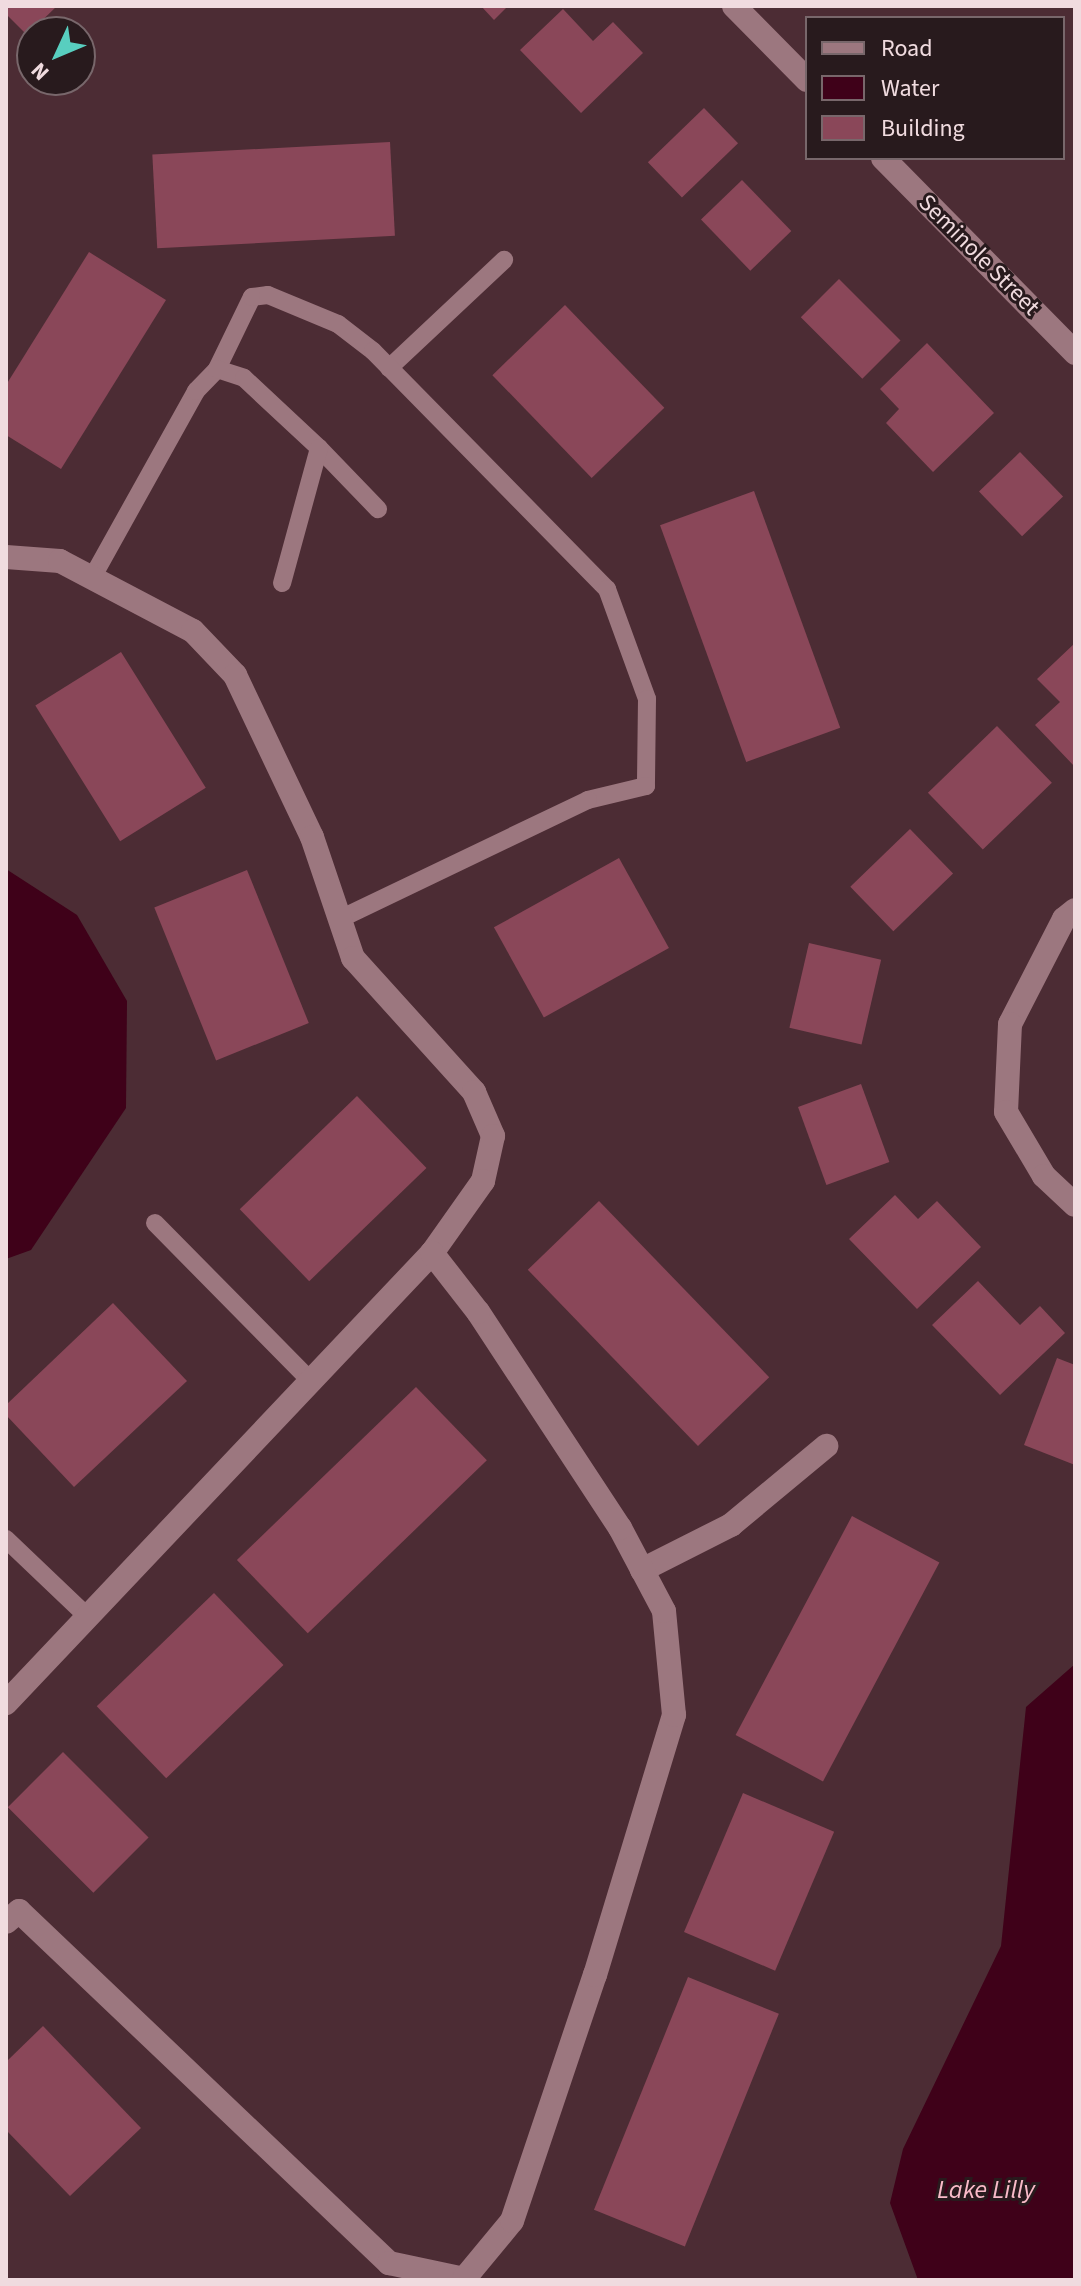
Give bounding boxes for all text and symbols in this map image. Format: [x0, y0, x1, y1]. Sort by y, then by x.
north arrow [16, 16, 96, 96]
legend [805, 16, 1065, 160]
text: Road [881, 31, 933, 66]
text: N [24, 55, 57, 88]
text: Water [881, 71, 939, 106]
text: Building [881, 111, 965, 146]
street label: Seminole Street [912, 188, 1046, 322]
water label: Lake Lilly [937, 2174, 1035, 2206]

